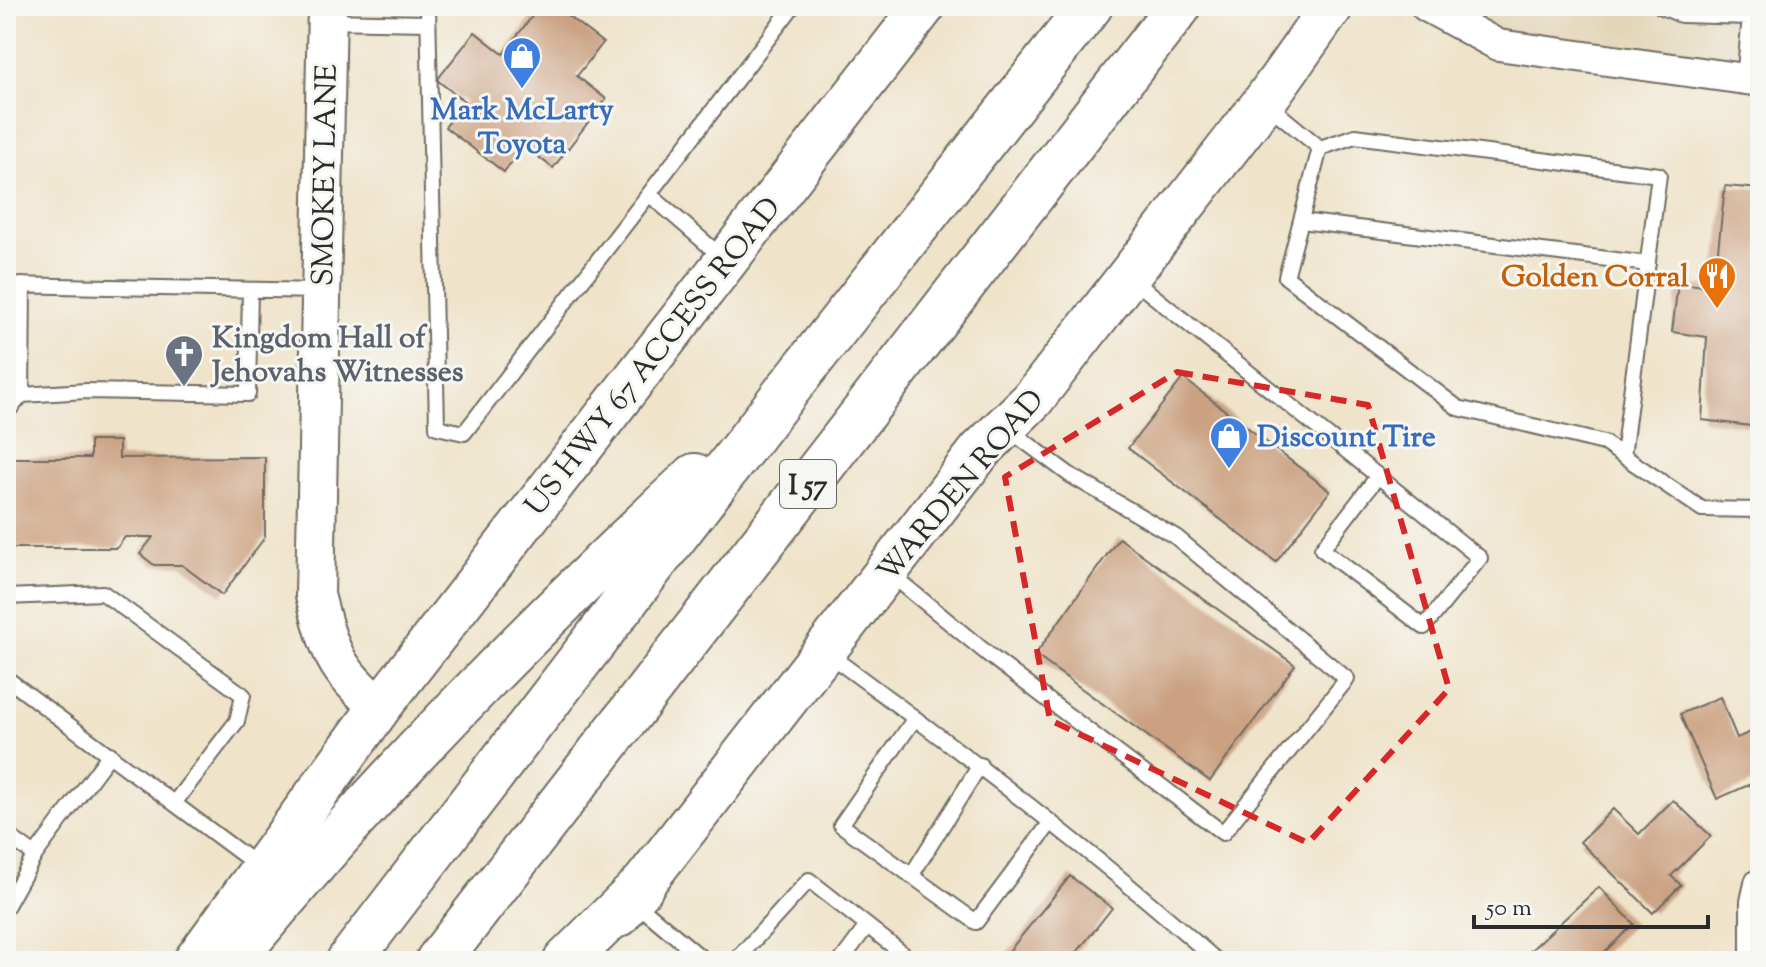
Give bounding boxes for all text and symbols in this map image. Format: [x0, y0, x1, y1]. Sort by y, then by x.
shop icon: Mark McLarty Toyota [501, 35, 543, 90]
street label: SMOKEY LANE [303, 64, 350, 287]
place label: Mark McLarty Toyota [430, 90, 614, 167]
street label: US HWY 67 ACCESS ROAD [516, 189, 792, 526]
restaurant icon: Golden Corral [1696, 255, 1738, 310]
place label: Golden Corral [1501, 257, 1690, 300]
place label: Kingdom Hall of Jehovahs Witnesses [210, 318, 464, 395]
church icon: Kingdom Hall of Jehovahs Witnesses [163, 333, 205, 388]
street label: WARDEN ROAD [868, 381, 1056, 592]
shop icon: Discount Tire [1208, 415, 1250, 470]
place label: Discount Tire [1257, 417, 1436, 460]
road number: I 57 [780, 460, 836, 508]
scale bar [1474, 879, 1708, 929]
text: 50 m [1484, 892, 1532, 926]

